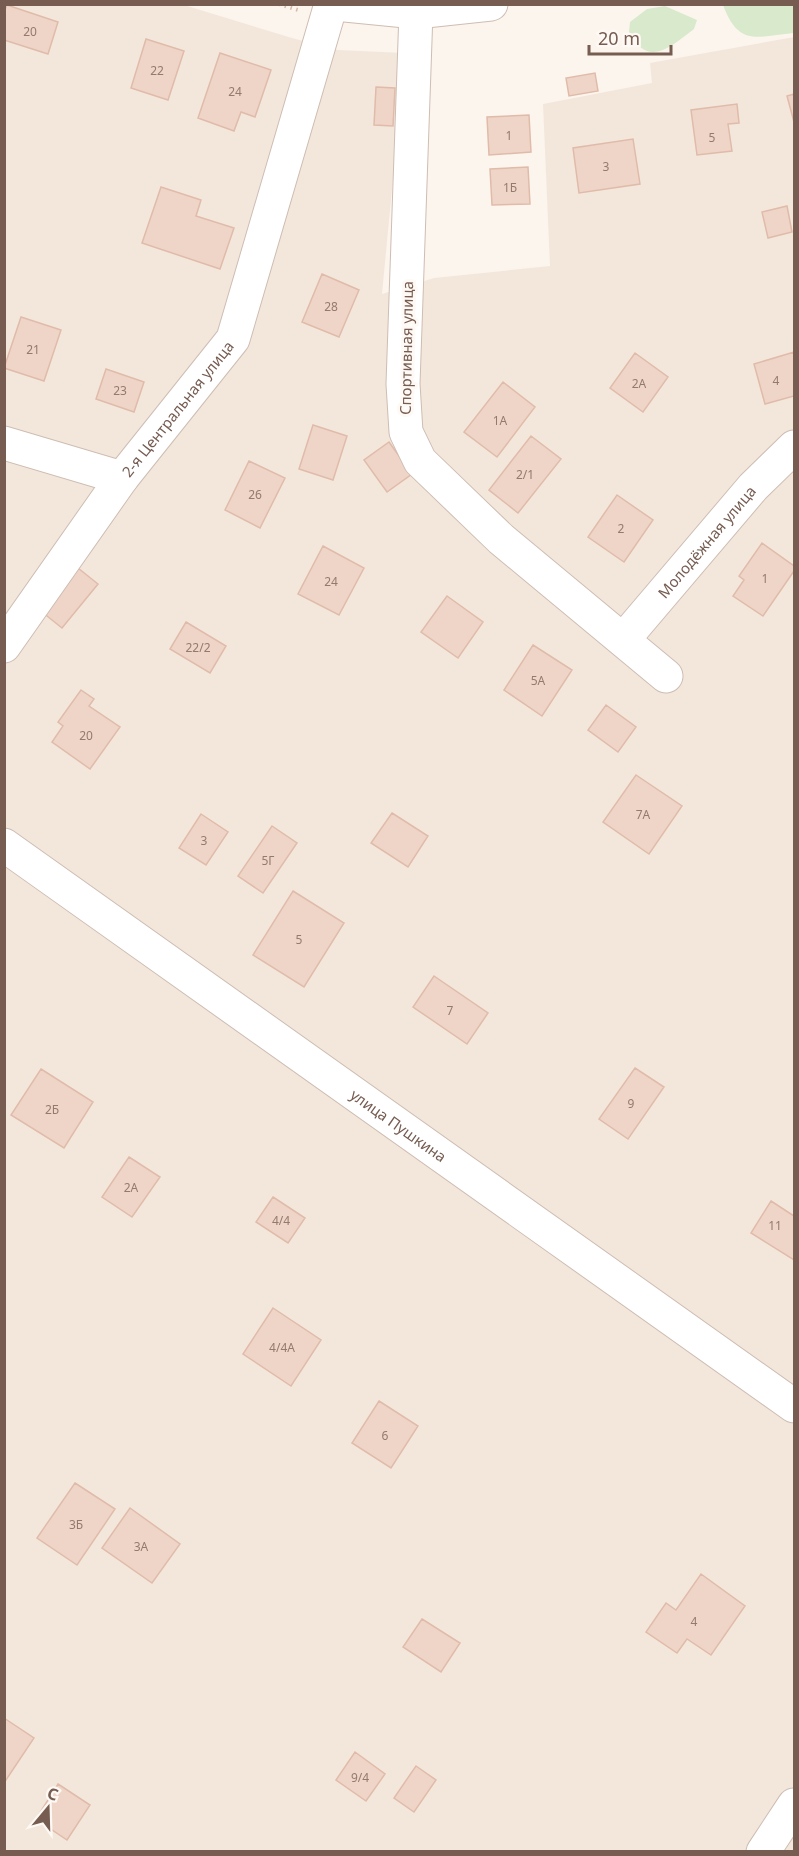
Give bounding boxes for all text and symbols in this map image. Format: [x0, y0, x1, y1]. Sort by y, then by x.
scale bar [589, 18, 672, 56]
house number: 20 [23, 23, 37, 40]
text: 20 m [598, 26, 640, 50]
house number: 22 [150, 62, 164, 79]
house number: 24 [228, 83, 242, 100]
house number: 1 [506, 127, 512, 144]
house number: 5 [709, 129, 716, 146]
house number: 3 [603, 158, 610, 175]
house number: 1Б [503, 179, 517, 196]
street label: Спортивная улица [395, 281, 417, 415]
house number: 28 [324, 298, 338, 315]
street label: 2-я Центральная улица [117, 337, 238, 481]
house number: 21 [26, 341, 40, 358]
house number: 4 [773, 372, 780, 389]
house number: 2А [632, 375, 647, 392]
house number: 23 [113, 382, 127, 399]
house number: 1А [493, 412, 508, 429]
house number: 2/1 [516, 466, 534, 483]
street label: Молодёжная улица [653, 481, 760, 602]
house number: 26 [248, 486, 262, 503]
house number: 2 [618, 520, 625, 537]
house number: 1 [762, 570, 768, 587]
house number: 24 [324, 573, 338, 590]
house number: 22/2 [185, 639, 211, 656]
house number: 5А [531, 672, 546, 689]
house number: 20 [79, 727, 93, 744]
house number: 7А [636, 806, 651, 823]
house number: 3 [201, 832, 208, 849]
house number: 5Г [262, 852, 274, 869]
house number: 5 [296, 931, 303, 948]
house number: 7 [447, 1002, 454, 1019]
street label: улица Пушкина [347, 1084, 451, 1166]
house number: 9 [628, 1095, 635, 1112]
house number: 2Б [45, 1101, 59, 1118]
house number: 2А [124, 1179, 139, 1196]
house number: 4/4 [272, 1212, 290, 1229]
house number: 11 [768, 1217, 782, 1234]
house number: 4/4А [269, 1339, 295, 1356]
house number: 6 [382, 1427, 389, 1444]
house number: 3Б [69, 1516, 83, 1533]
house number: 3А [134, 1538, 149, 1555]
house number: 4 [691, 1613, 698, 1630]
house number: 9/4 [351, 1769, 369, 1786]
north arrow [18, 1778, 78, 1838]
text: С [44, 1782, 61, 1806]

